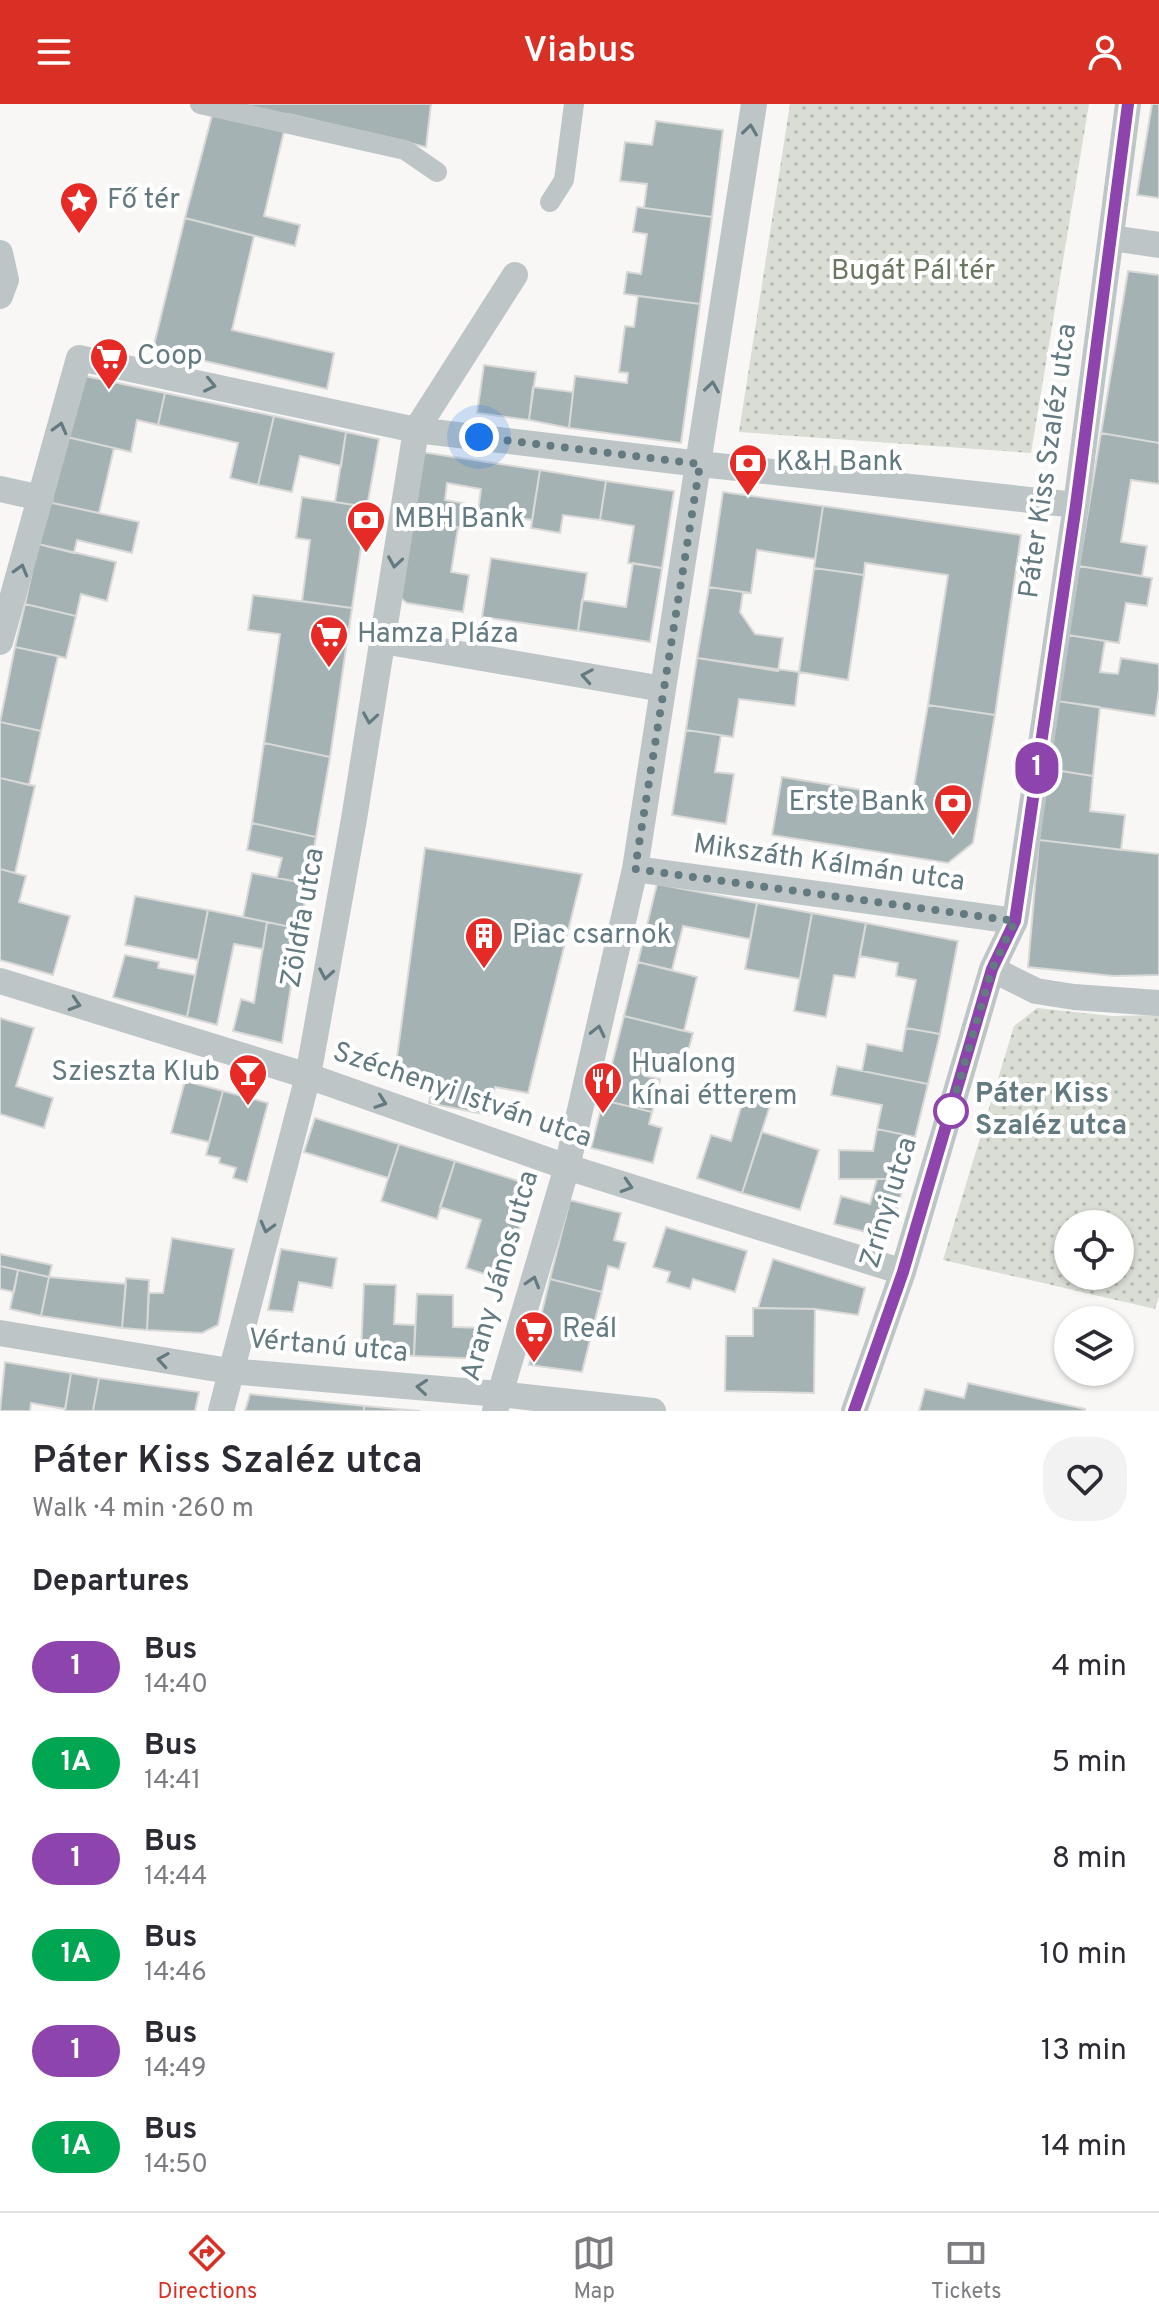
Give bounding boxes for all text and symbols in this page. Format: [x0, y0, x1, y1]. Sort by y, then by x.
text: Viabus [523, 29, 636, 75]
icon: menu [32, 30, 76, 74]
icon: person [1083, 30, 1127, 74]
one-way arrow [741, 123, 758, 137]
place icon: Fő tér [58, 180, 100, 235]
place label: Fő tér [107, 183, 180, 219]
park label: Bugát Pál tér [831, 254, 995, 290]
street label: Páter Kiss Szaléz utca [1012, 321, 1086, 601]
supermarket icon: Coop [88, 336, 130, 391]
place label: Coop [137, 339, 203, 375]
one-way arrow [203, 376, 217, 393]
one-way arrow [702, 380, 719, 394]
your location [459, 417, 499, 457]
one-way arrow [51, 422, 67, 436]
bank icon: K&H Bank [727, 442, 769, 497]
place label: K&H Bank [776, 445, 903, 481]
bank icon: MBH Bank [345, 499, 387, 554]
place label: MBH Bank [394, 502, 525, 538]
one-way arrow [387, 555, 404, 569]
one-way arrow [11, 564, 28, 577]
supermarket icon: Hamza Pláza [308, 614, 350, 669]
place label: Hamza Pláza [357, 617, 519, 653]
one-way arrow [580, 668, 593, 685]
one-way arrow [362, 711, 379, 725]
line badge: 1 [1011, 742, 1063, 794]
text: 1 [1031, 750, 1043, 786]
bank icon: Erste Bank [932, 782, 974, 837]
place label: Erste Bank [789, 785, 925, 821]
street label: Mikszáth Kálmán utca [691, 827, 967, 901]
street label: Zöldfa utca [274, 845, 334, 991]
building icon: Piac csarnok [463, 915, 505, 970]
place label: Piac csarnok [512, 918, 672, 954]
one-way arrow [319, 968, 336, 981]
one-way arrow [67, 995, 81, 1011]
one-way arrow [589, 1025, 606, 1038]
street label: Széchenyi István utca [328, 1035, 596, 1157]
place label: Hualong kínai étterem [631, 1047, 797, 1115]
bar icon: Szieszta Klub [227, 1052, 269, 1107]
place label: Szieszta Klub [51, 1055, 220, 1091]
restaurant icon: Hualong kínai étterem [582, 1060, 624, 1115]
place label: Páter Kiss Szaléz utca [975, 1077, 1127, 1145]
one-way arrow [373, 1092, 387, 1109]
marker: Páter Kiss Szaléz utca [934, 1094, 968, 1128]
street label: Zrínyi utca [853, 1133, 927, 1273]
street label: Arany János utca [454, 1167, 548, 1385]
one-way arrow [620, 1177, 634, 1193]
map controls [1054, 1210, 1134, 1386]
button: locate [1054, 1210, 1134, 1290]
one-way arrow [260, 1220, 277, 1234]
one-way arrow [524, 1276, 540, 1290]
button: layers [1054, 1306, 1134, 1386]
supermarket icon: Reál [513, 1309, 555, 1364]
place label: Reál [562, 1312, 617, 1348]
street label: Vértanú utca [247, 1322, 409, 1372]
one-way arrow [156, 1352, 170, 1369]
one-way arrow [415, 1379, 428, 1396]
button: heart [1043, 1437, 1127, 1521]
text: Páter Kiss Szaléz utca [32, 1438, 422, 1487]
text: Walk · 4 min · 260 m [32, 1493, 254, 1526]
text: Departures [32, 1564, 190, 1601]
text: Bus [144, 1632, 197, 1669]
text: 1 [70, 1649, 82, 1685]
text: 4 min [1051, 1649, 1127, 1686]
text: 14:40 [144, 1669, 208, 1702]
text: Bus [144, 1728, 197, 1765]
text: 1A [61, 1745, 91, 1781]
text: 5 min [1051, 1745, 1127, 1782]
text: 14:41 [144, 1765, 201, 1798]
text: Bus [144, 1824, 197, 1861]
text: 1 [70, 1841, 82, 1877]
text: 8 min [1052, 1841, 1127, 1878]
text: 14:44 [144, 1861, 207, 1894]
text: Bus [144, 1920, 197, 1957]
text: 1A [61, 1937, 91, 1973]
text: 10 min [1040, 1937, 1127, 1974]
text: 14:46 [144, 1957, 207, 1990]
text: Bus [144, 2016, 197, 2053]
text: 1 [70, 2033, 82, 2069]
text: 13 min [1041, 2033, 1127, 2070]
text: 14:49 [144, 2053, 206, 2086]
text: Bus [144, 2112, 197, 2149]
text: 1A [61, 2129, 91, 2165]
text: 14 min [1041, 2129, 1127, 2166]
text: 14:50 [144, 2149, 208, 2182]
tab: Directions [157, 2231, 257, 2306]
tab: Map [572, 2231, 616, 2306]
tab: Tickets [931, 2231, 1002, 2306]

